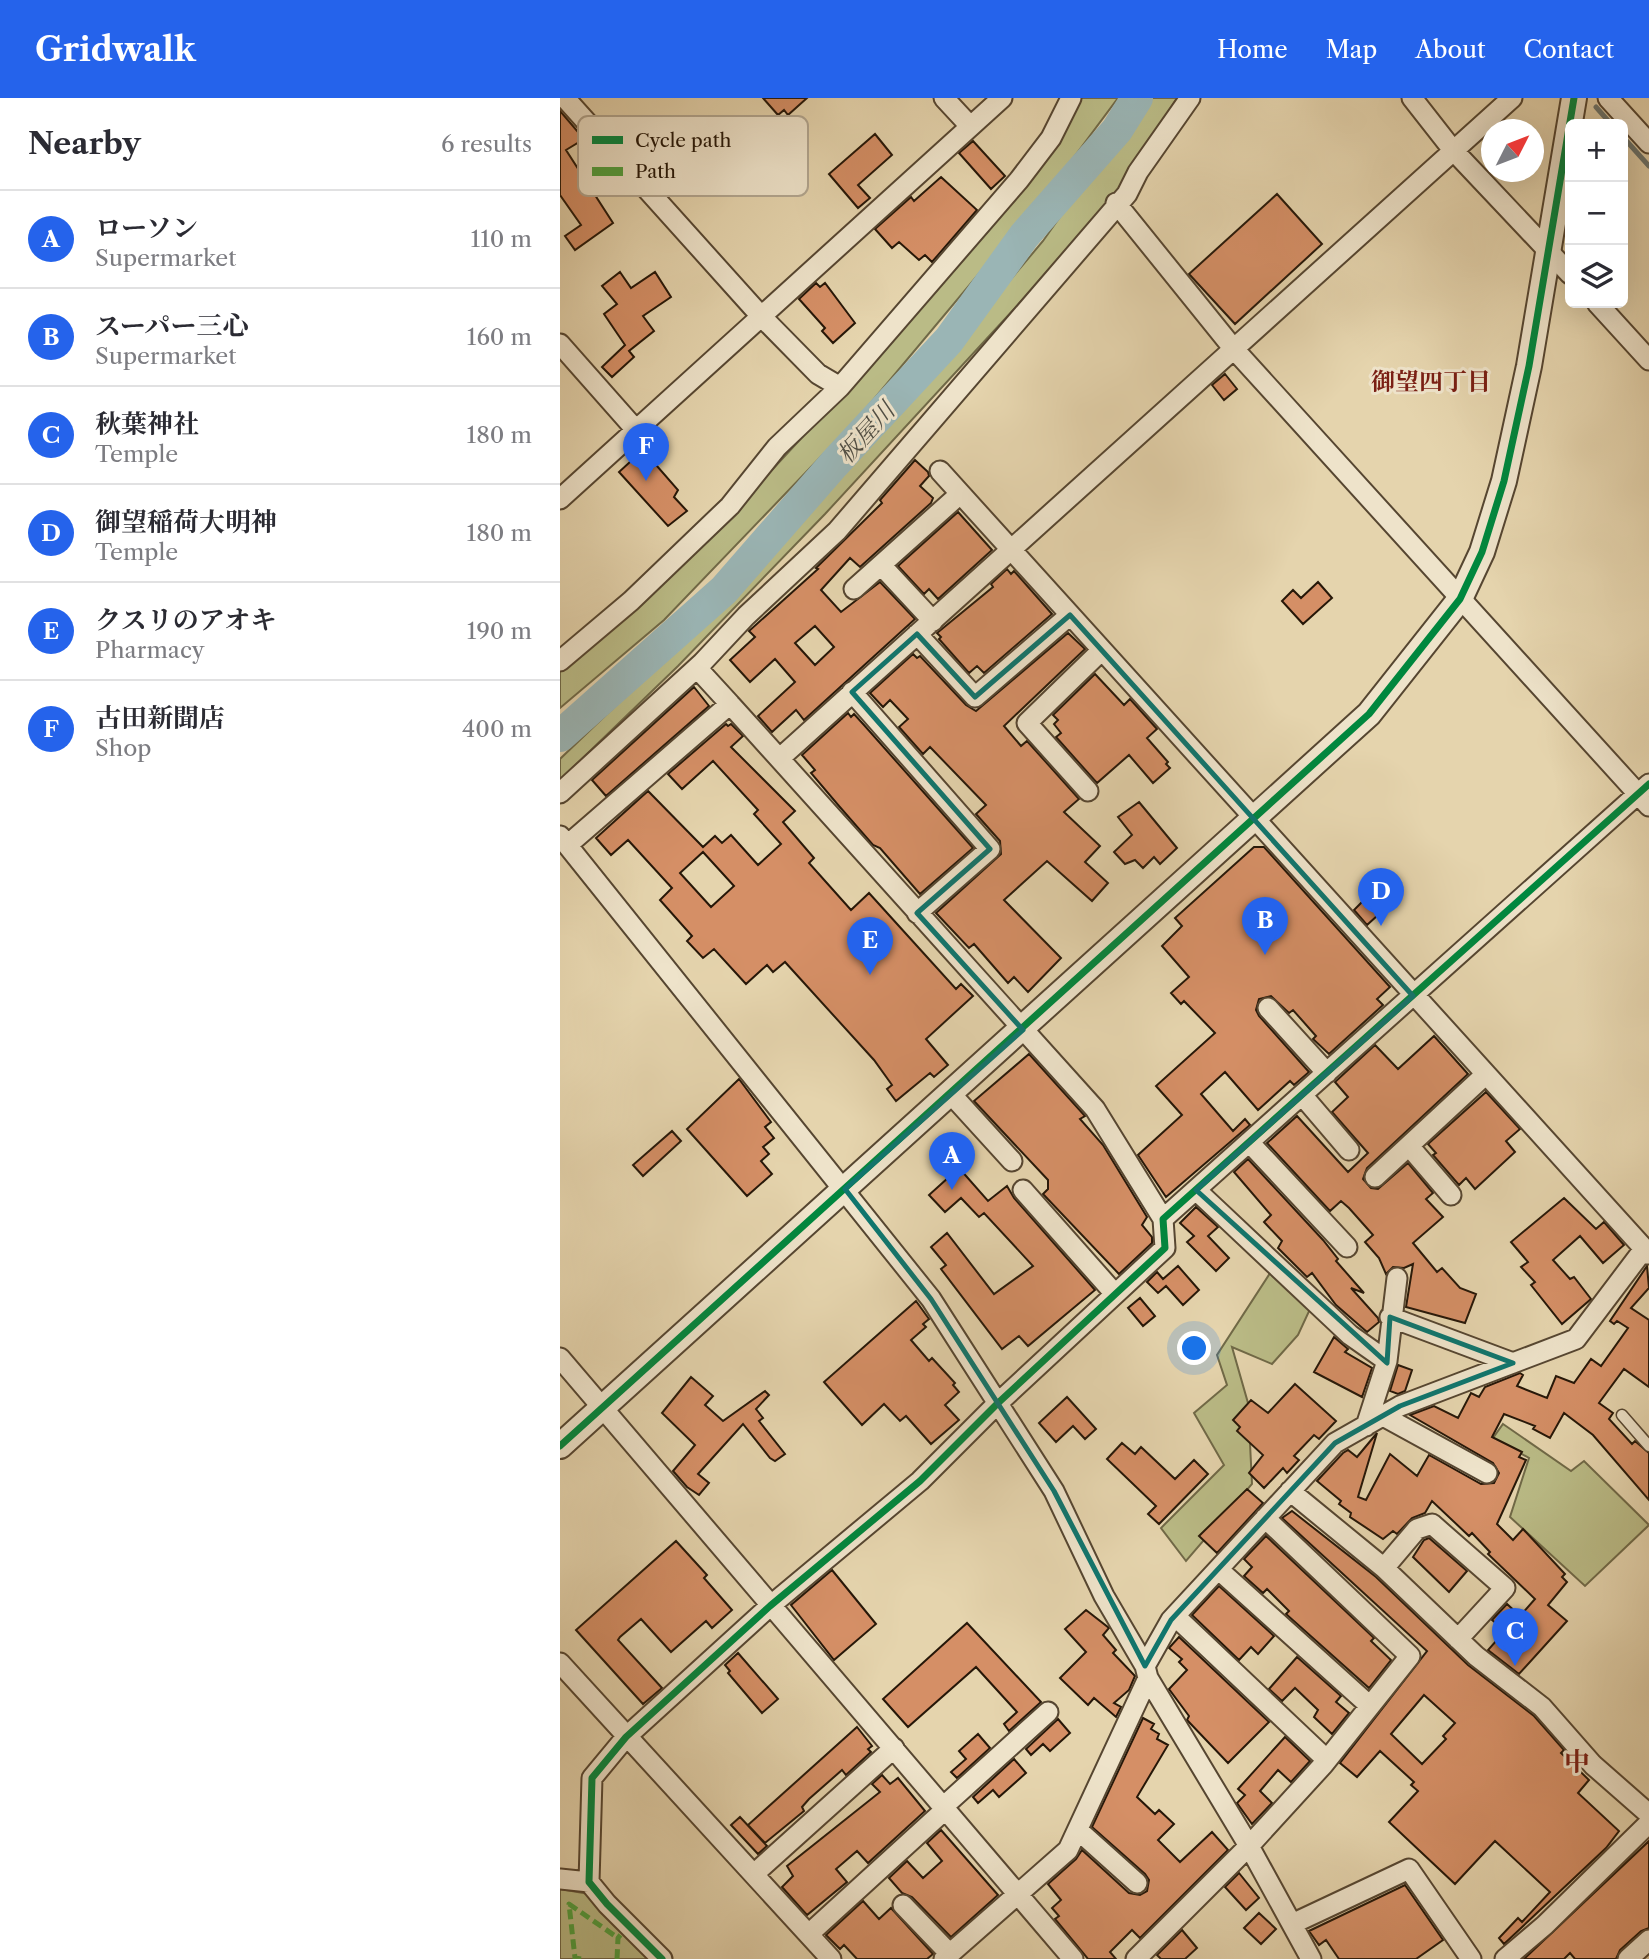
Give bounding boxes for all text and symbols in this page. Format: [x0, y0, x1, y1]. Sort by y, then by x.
text: Gridwalk [35, 29, 196, 70]
text: Home [1217, 35, 1288, 64]
text: Map [1326, 35, 1377, 64]
text: About [1415, 35, 1486, 64]
text: Contact [1524, 35, 1614, 64]
legend [578, 116, 808, 196]
north arrow [1481, 119, 1544, 182]
map controls [1565, 119, 1628, 308]
button: + [1565, 119, 1628, 182]
text: Nearby [28, 125, 141, 162]
text: Cycle path [635, 129, 731, 152]
text: 6 results [441, 130, 532, 158]
text: Path [635, 160, 676, 183]
button: − [1565, 182, 1628, 245]
text: ローソン [95, 212, 198, 244]
text: A [42, 225, 60, 253]
text: 110 m [471, 225, 532, 253]
text: Supermarket [95, 244, 236, 272]
button: layers [1565, 245, 1628, 308]
text: スーパー三心 [95, 310, 248, 342]
text: B [42, 323, 60, 351]
text: 160 m [467, 323, 532, 351]
text: Supermarket [95, 342, 236, 370]
district label: 御望四丁目 [1371, 367, 1491, 396]
water label: 板屋川 [831, 394, 903, 469]
text: 秋葉神社 [95, 408, 199, 440]
text: C [42, 421, 60, 449]
text: 180 m [467, 421, 532, 449]
pin: F [623, 423, 669, 481]
text: Temple [95, 440, 178, 468]
text: 御望稲荷大明神 [95, 506, 277, 538]
text: D [41, 519, 61, 547]
text: 180 m [467, 519, 532, 547]
text: Temple [95, 538, 178, 566]
text: クスリのアオキ [95, 604, 276, 636]
text: E [43, 617, 59, 645]
text: 190 m [467, 617, 532, 645]
text: Pharmacy [95, 636, 205, 664]
text: 古田新聞店 [95, 702, 225, 734]
text: F [43, 715, 59, 743]
text: 400 m [462, 715, 532, 743]
text: Shop [95, 734, 151, 762]
pin: D [1358, 868, 1404, 926]
pin: B [1242, 897, 1288, 955]
pin: E [847, 917, 893, 975]
pin: A [929, 1132, 975, 1190]
your location [1177, 1331, 1211, 1365]
pin: C [1492, 1608, 1538, 1666]
district label: 中 [1564, 1746, 1590, 1778]

